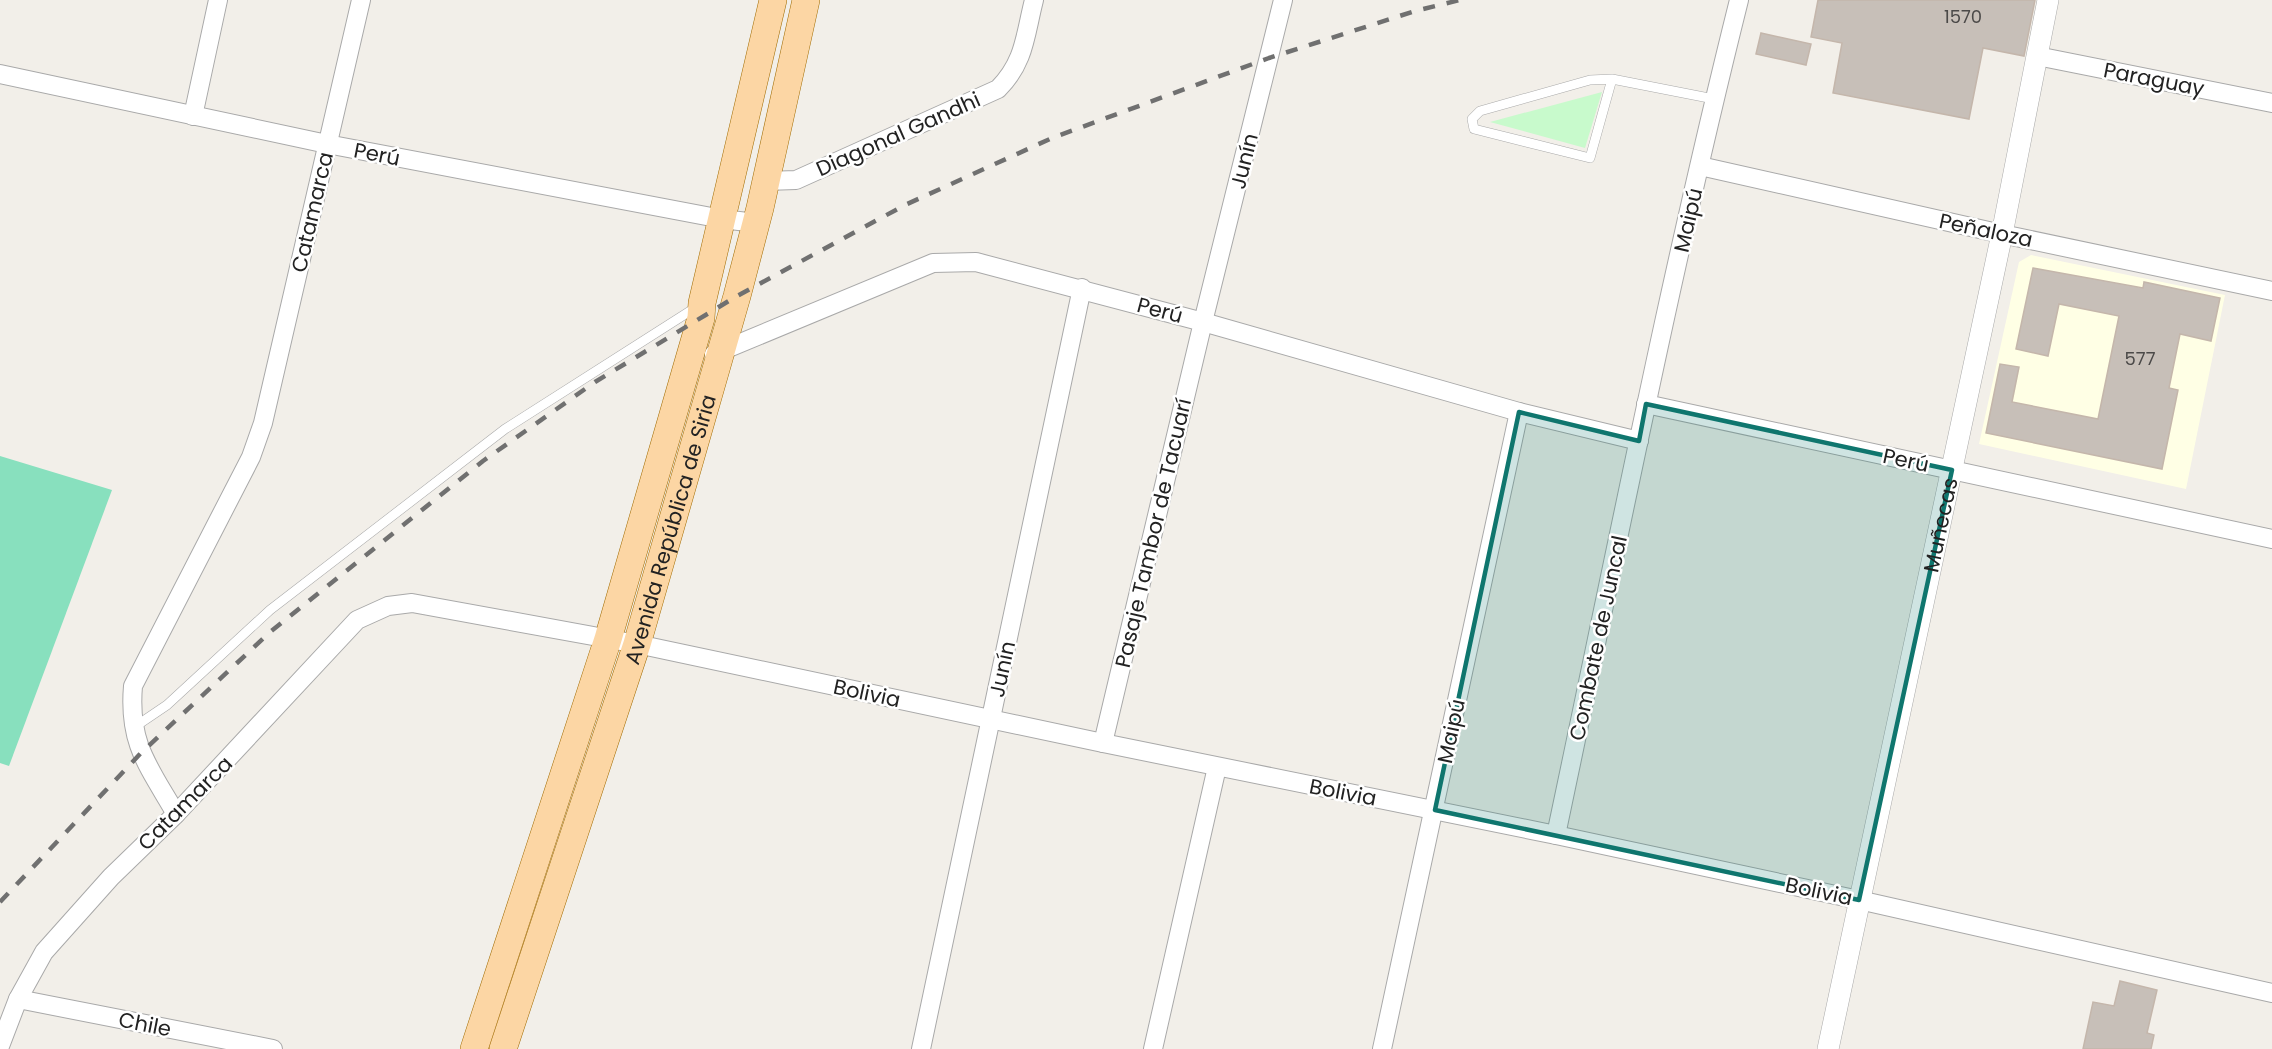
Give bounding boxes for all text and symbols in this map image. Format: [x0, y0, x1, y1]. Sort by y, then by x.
house number: 1570 [1944, 4, 1982, 29]
street label: Paraguay [2101, 55, 2207, 103]
street label: Diagonal Gandhi [811, 85, 985, 183]
street label: Junín [1223, 130, 1265, 192]
street label: Perú [351, 135, 403, 173]
street label: Catamarca [284, 149, 340, 275]
street label: Maipú [1667, 185, 1709, 255]
street label: Peñaloza [1936, 206, 2036, 254]
street label: Perú [1134, 290, 1186, 330]
house number: 577 [2125, 346, 2156, 371]
street label: Avenida República de Siria [617, 391, 723, 668]
street label: Pasaje Tambor de Tacuarí [1108, 396, 1198, 670]
street label: Perú [1880, 441, 1932, 479]
street label: Muñecas [1916, 475, 1964, 575]
street label: Combate de Juncal [1562, 533, 1634, 743]
street label: Junín [982, 638, 1022, 700]
street label: Bolivia [831, 672, 903, 714]
street label: Maipú [1430, 696, 1472, 766]
street label: Catamarca [131, 749, 239, 857]
street label: Bolivia [1307, 771, 1379, 813]
street label: Bolivia [1783, 870, 1855, 912]
street label: Chile [116, 1005, 174, 1043]

